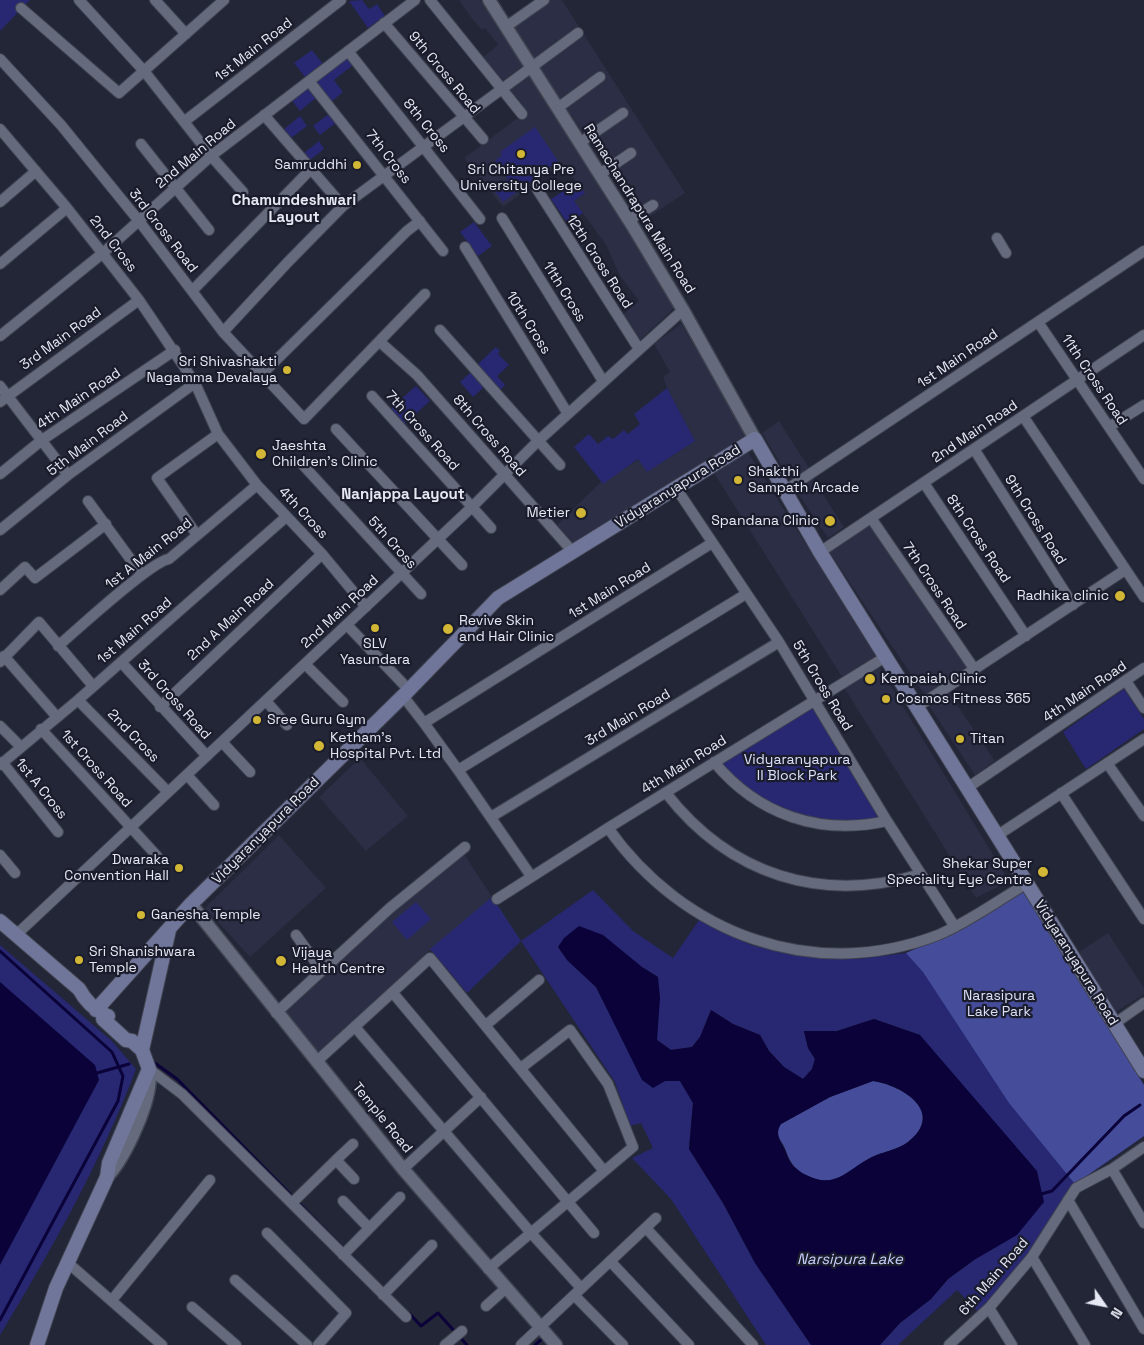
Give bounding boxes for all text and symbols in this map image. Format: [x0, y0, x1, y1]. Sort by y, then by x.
street label: 1st Main Road [212, 15, 296, 85]
street label: 9th Cross Road [405, 28, 483, 118]
street label: 8th Cross [399, 96, 453, 156]
street label: 2nd Main Road [152, 115, 240, 193]
street label: Ramachandrapura Main Road [580, 121, 698, 297]
street label: 7th Cross [362, 127, 414, 187]
marker: Sri Chitanya Pre University College [515, 148, 527, 160]
place label: Samruddhi [274, 157, 347, 173]
marker: Samruddhi [351, 159, 363, 171]
place label: Sri Chitanya Pre University College [460, 162, 582, 194]
street label: 3rd Cross Road [125, 186, 201, 276]
district label: Chamundeshwari Layout [232, 192, 356, 227]
street label: 2nd Cross [86, 212, 140, 276]
street label: 12th Cross Road [562, 212, 636, 312]
street label: 11th Cross [539, 259, 589, 325]
street label: 10th Cross [502, 288, 554, 358]
street label: 3rd Main Road [17, 304, 105, 374]
street label: 1st Main Road [915, 326, 1001, 392]
street label: 11th Cross Road [1057, 331, 1131, 429]
place label: Sri Shivashakti Nagamma Devalaya [146, 354, 277, 387]
marker: Sri Shivashakti Nagamma Devalaya [281, 364, 293, 376]
street label: 4th Main Road [34, 365, 124, 433]
street label: 7th Cross Road [382, 388, 462, 474]
street label: 8th Cross Road [449, 392, 529, 480]
street label: 2nd Main Road [929, 397, 1021, 467]
street label: 5th Main Road [44, 408, 132, 480]
place label: Jaeshta Children's Clinic [272, 438, 378, 471]
street label: Vidyaranyapura Road [612, 442, 744, 532]
marker: Jaeshta Children's Clinic [254, 447, 268, 461]
place label: Shakthi Sampath Arcade [748, 464, 859, 497]
street label: 9th Cross Road [1001, 472, 1069, 568]
marker: Shakthi Sampath Arcade [732, 474, 744, 486]
street label: 4th Cross [275, 484, 331, 542]
district label: Nanjappa Layout [341, 486, 465, 504]
street label: 8th Cross Road [942, 492, 1014, 586]
place label: Metier [526, 505, 570, 521]
marker: Metier [574, 506, 588, 520]
street label: 5th Cross [364, 513, 420, 573]
place label: Spandana Clinic [711, 513, 819, 529]
marker: Spandana Clinic [823, 514, 837, 528]
street label: 1st A Main Road [102, 515, 196, 593]
street label: 7th Cross Road [899, 539, 969, 633]
street label: 1st Main Road [566, 559, 654, 623]
street label: 2nd Main Road [298, 572, 382, 652]
street label: 2nd A Main Road [184, 576, 278, 664]
place label: Radhika clinic [1017, 588, 1109, 604]
marker: Radhika clinic [1113, 589, 1127, 603]
street label: 1st Main Road [94, 594, 176, 668]
place label: Revive Skin and Hair Clinic [459, 613, 554, 646]
marker: SLV Yasundara [369, 622, 381, 634]
marker: Revive Skin and Hair Clinic [441, 622, 455, 636]
place label: SLV Yasundara [340, 636, 410, 669]
street label: 5th Cross Road [788, 638, 856, 734]
street label: 3rd Cross Road [134, 657, 214, 743]
street label: 4th Main Road [1040, 658, 1130, 726]
place label: Kempaiah Clinic [881, 671, 987, 687]
marker: Kempaiah Clinic [863, 672, 877, 686]
street label: 3rd Main Road [582, 686, 674, 750]
place label: Cosmos Fitness 365 [896, 691, 1031, 707]
marker: Cosmos Fitness 365 [880, 693, 892, 705]
street label: 2nd Cross [104, 706, 162, 766]
place label: Sree Guru Gym [267, 712, 366, 728]
marker: Sree Guru Gym [251, 714, 263, 726]
street label: 1st Cross Road [57, 727, 135, 811]
place label: Ketham's Hospital Pvt. Ltd [330, 730, 441, 762]
place label: Titan [970, 731, 1005, 747]
street label: 4th Main Road [638, 732, 730, 798]
marker: Titan [954, 733, 966, 745]
marker: Ketham's Hospital Pvt. Ltd [312, 739, 326, 753]
park label: Vidyaranyapura II Block Park [744, 752, 850, 784]
street label: 1st A Cross [12, 755, 70, 823]
street label: Vidyaranyapura Road [209, 774, 323, 888]
place label: Dwaraka Convention Hall [64, 852, 169, 884]
place label: Shekar Super Speciality Eye Centre [887, 856, 1032, 889]
marker: Dwaraka Convention Hall [173, 862, 185, 874]
marker: Shekar Super Speciality Eye Centre [1036, 865, 1050, 879]
street label: Vidyaranyapura Road [1031, 897, 1121, 1029]
place label: Ganesha Temple [151, 907, 261, 923]
marker: Ganesha Temple [135, 909, 147, 921]
place label: Sri Shanishwara Temple [89, 944, 195, 976]
place label: Vijaya Health Centre [292, 945, 385, 978]
marker: Sri Shanishwara Temple [73, 954, 85, 966]
marker: Vijaya Health Centre [274, 954, 288, 968]
park label: Narasipura Lake Park [963, 988, 1035, 1020]
street label: Temple Road [348, 1079, 416, 1157]
street label: 6th Main Road [956, 1235, 1032, 1319]
water label: Narsipura Lake [797, 1251, 903, 1269]
north arrow [1079, 1280, 1129, 1330]
text: N [1106, 1304, 1127, 1322]

